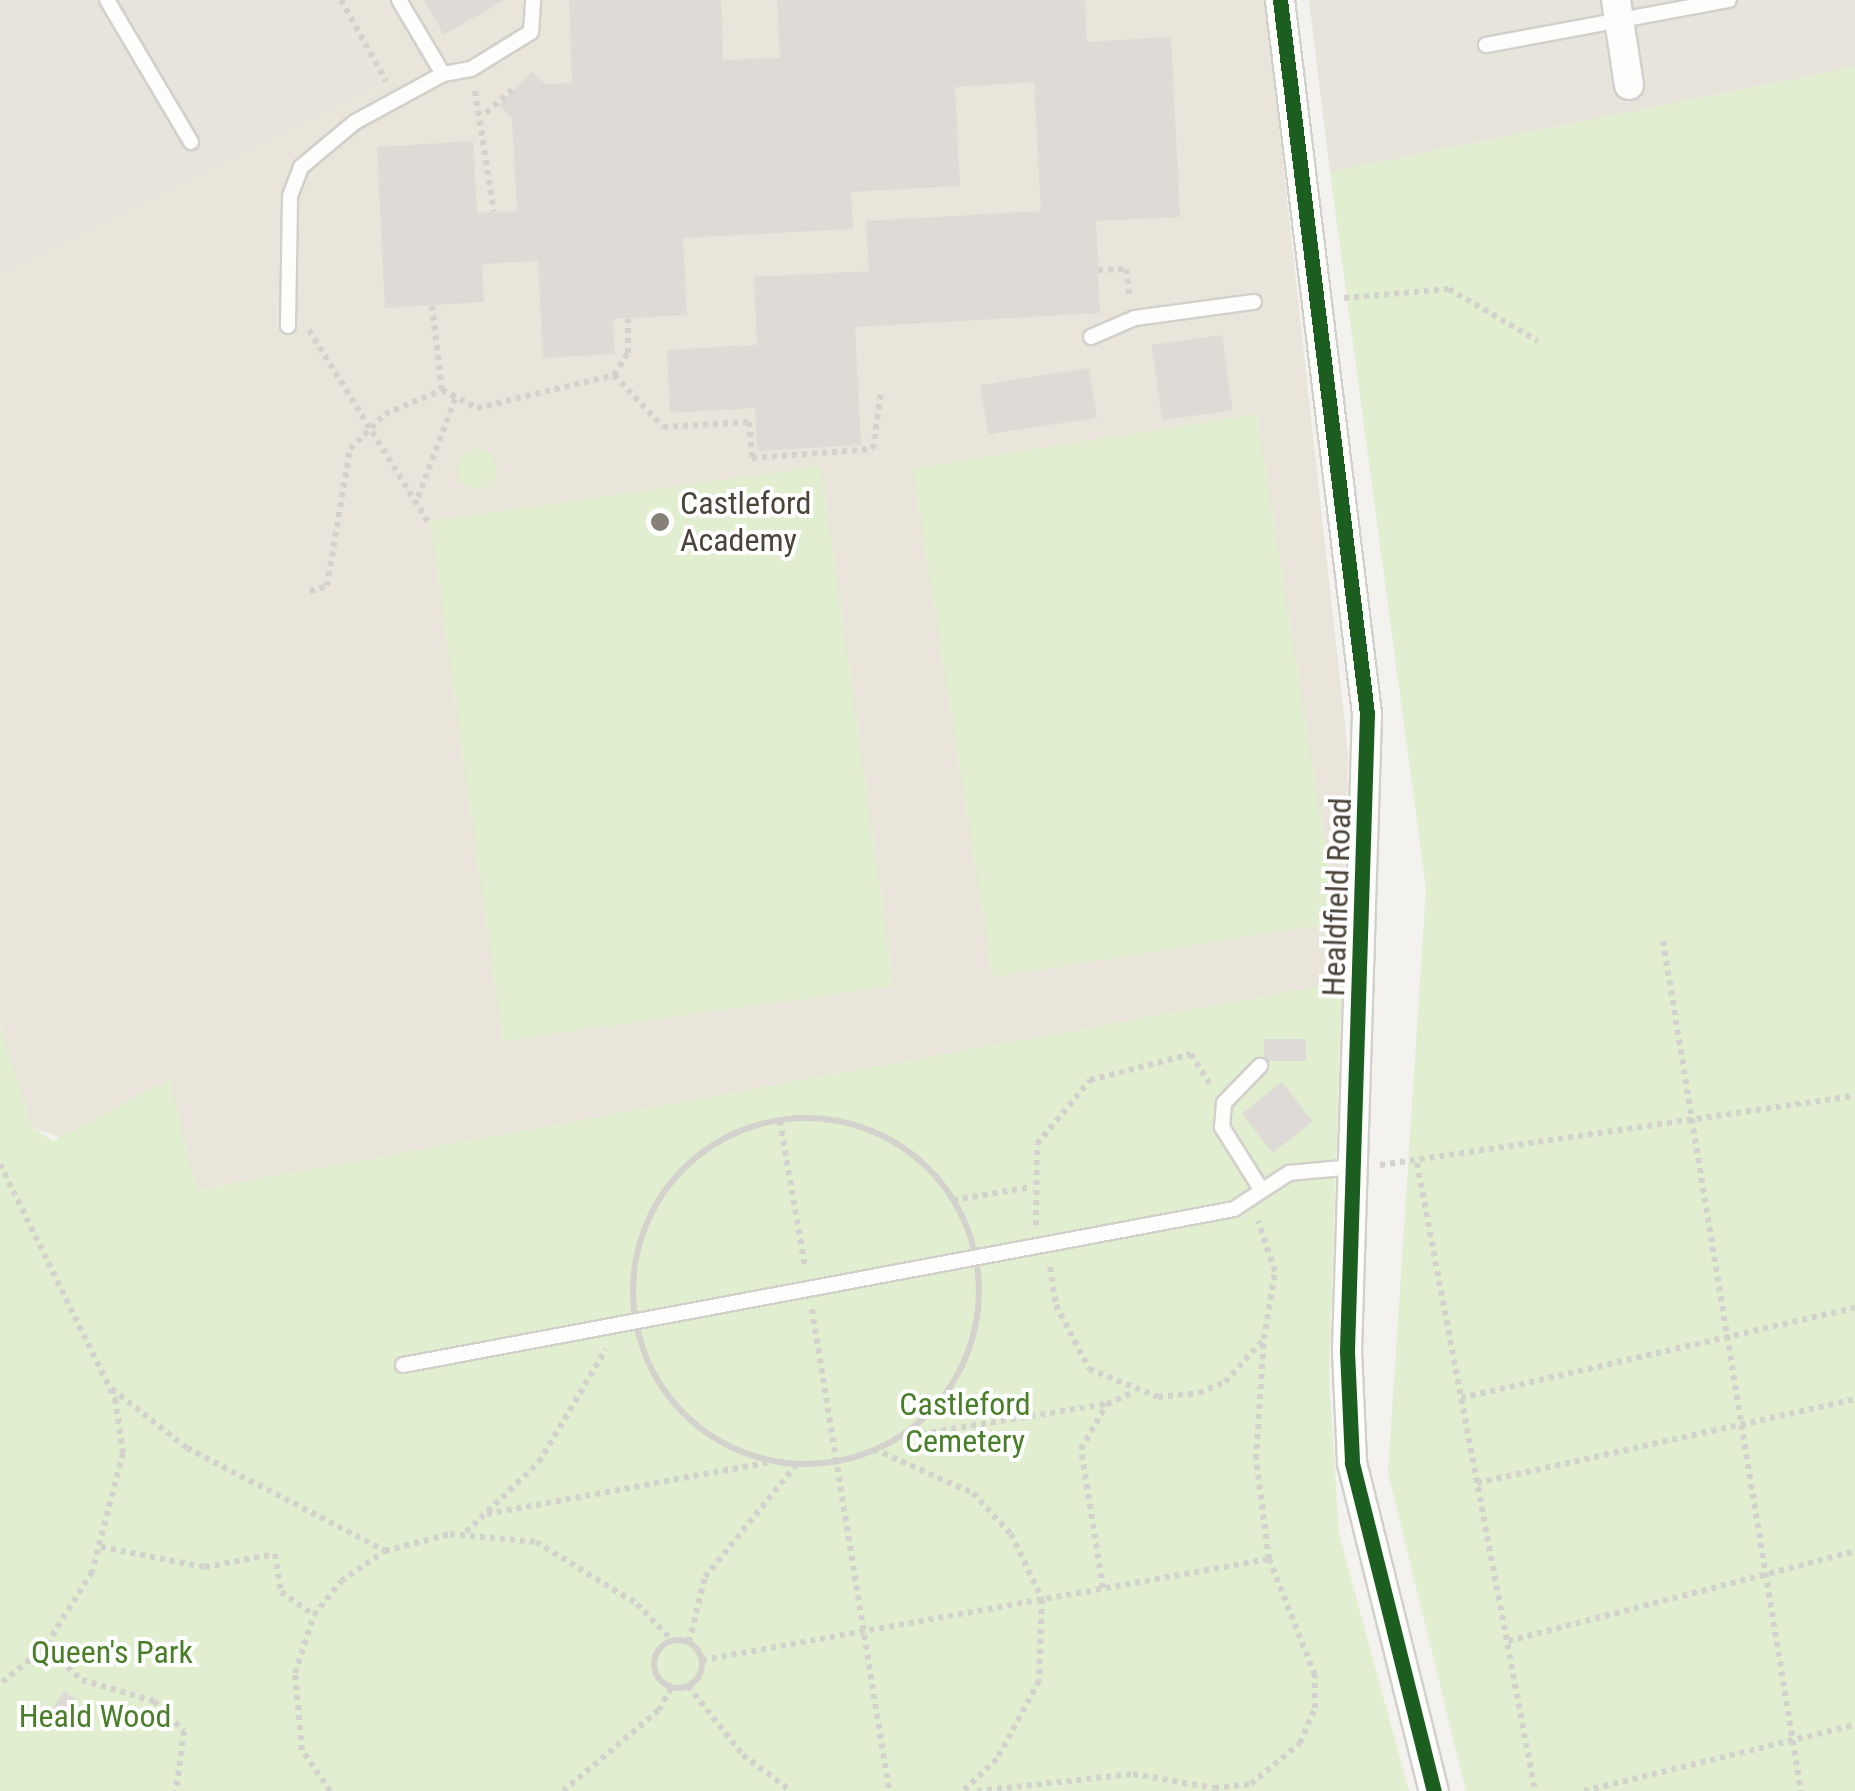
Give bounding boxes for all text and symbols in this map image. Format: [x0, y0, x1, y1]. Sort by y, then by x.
place label: Castleford Academy [680, 485, 811, 560]
marker: Castleford Academy [649, 511, 671, 533]
street label: Healdfield Road [1314, 797, 1360, 997]
park label: Castleford Cemetery [899, 1386, 1031, 1461]
park label: Queen's Park [31, 1633, 193, 1671]
park label: Heald Wood [19, 1697, 171, 1735]

